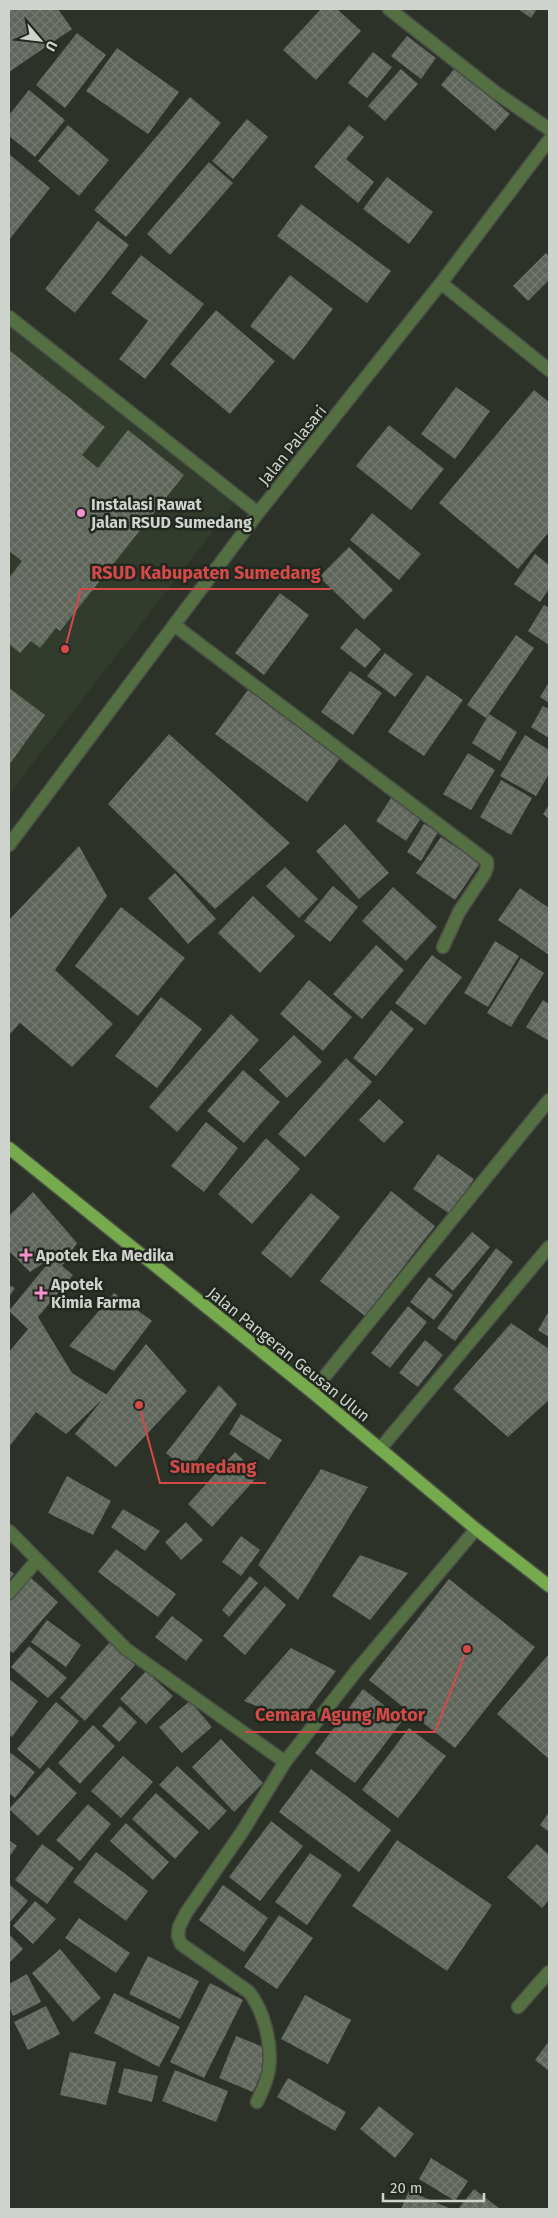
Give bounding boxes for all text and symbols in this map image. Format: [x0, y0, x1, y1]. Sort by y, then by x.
north arrow [15, 15, 65, 65]
text: U [41, 38, 61, 54]
street label: Jalan Palasari [254, 402, 330, 489]
place label: Instalasi Rawat Jalan RSUD Sumedang [90, 495, 252, 532]
marker: Instalasi Rawat Jalan RSUD Sumedang [75, 507, 87, 519]
callout: RSUD Kabupaten Sumedang [81, 556, 331, 589]
text: RSUD Kabupaten Sumedang [91, 562, 321, 584]
place label: Apotek Eka Medika [35, 1246, 174, 1265]
marker: Apotek Eka Medika [20, 1249, 32, 1261]
place label: Apotek Kimia Farma [50, 1275, 141, 1312]
street label: Jalan Pangeran Geusan Ulun [204, 1283, 374, 1426]
marker: Apotek Kimia Farma [35, 1287, 47, 1299]
callout: Sumedang [160, 1450, 266, 1483]
text: Sumedang [170, 1456, 256, 1478]
callout: Cemara Agung Motor [245, 1699, 435, 1732]
text: Cemara Agung Motor [255, 1704, 426, 1726]
scale bar [383, 2170, 484, 2202]
text: 20 m [390, 2179, 423, 2197]

